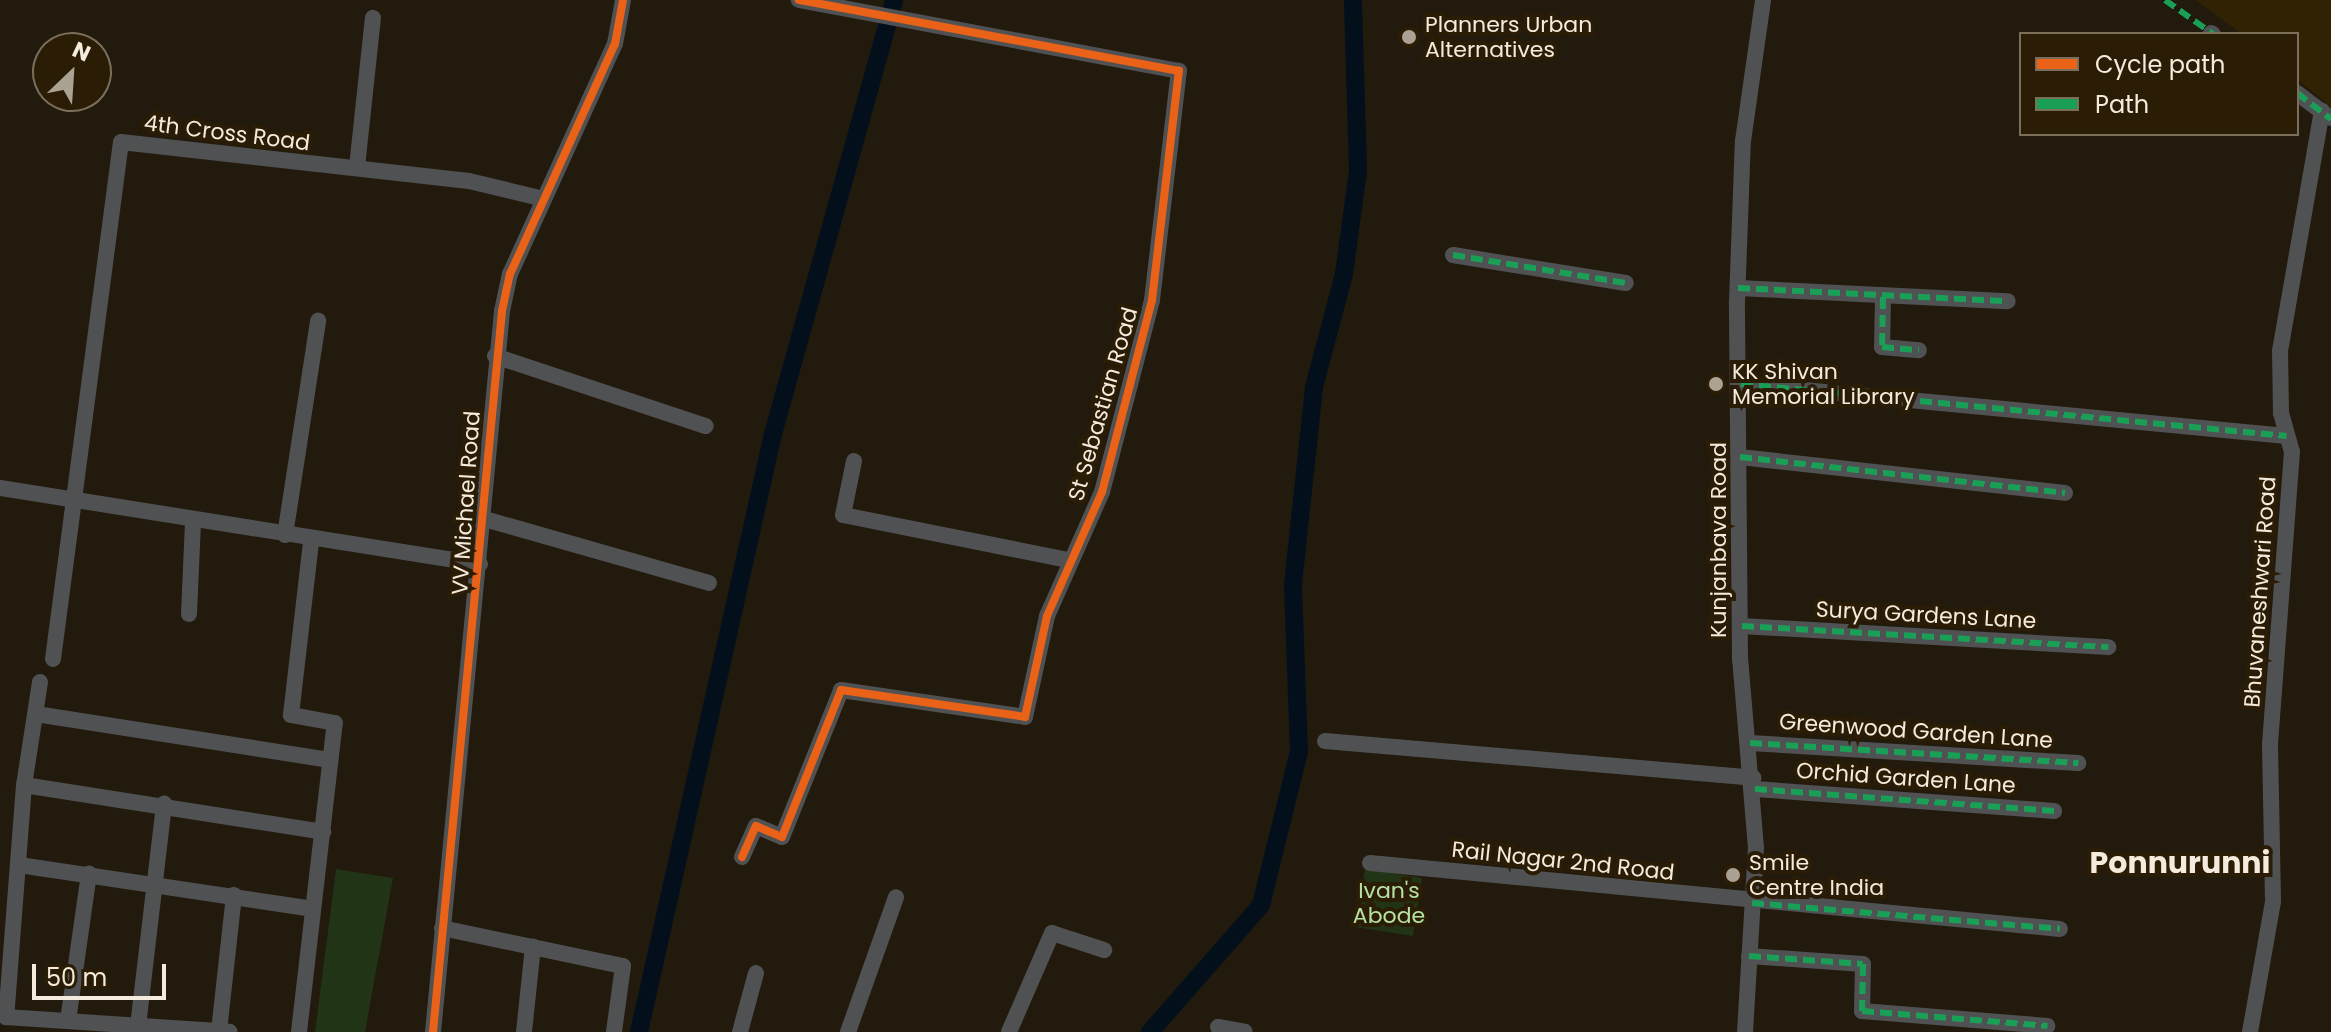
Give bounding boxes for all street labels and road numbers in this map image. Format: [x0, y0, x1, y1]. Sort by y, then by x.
street label: 4th Cross Road [142, 110, 312, 156]
street label: St Sebastian Road [1063, 304, 1143, 504]
street label: VV Michael Road [446, 410, 486, 596]
street label: Kunjanbava Road [1706, 442, 1732, 638]
street label: Bhuvaneshwari Road [2239, 475, 2281, 709]
street label: Surya Gardens Lane [1815, 596, 2037, 634]
street label: Greenwood Garden Lane [1778, 708, 2054, 754]
street label: Orchid Garden Lane [1795, 757, 2017, 799]
street label: Rail Nagar 2nd Road [1450, 836, 1676, 886]

